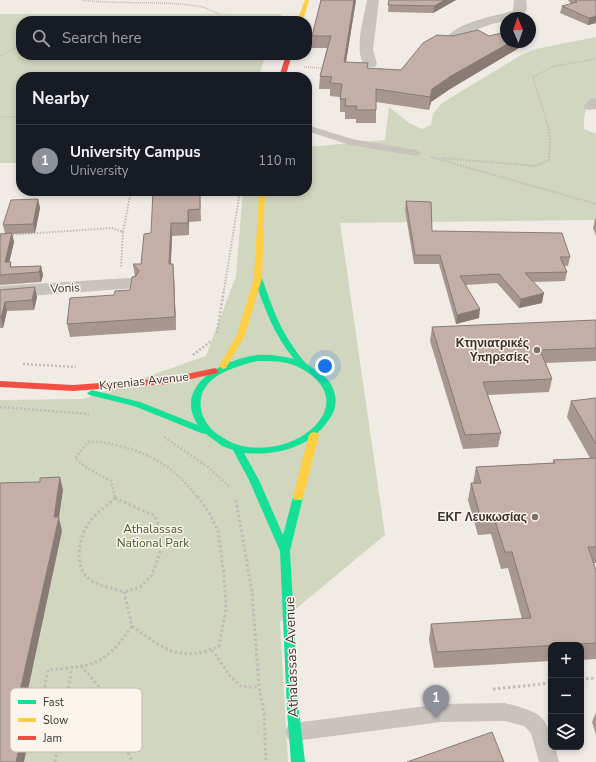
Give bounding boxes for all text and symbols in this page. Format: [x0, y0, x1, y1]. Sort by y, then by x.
north arrow [500, 12, 536, 48]
search box [16, 16, 312, 60]
icon: search [30, 27, 52, 49]
text: Search here [62, 28, 142, 48]
text: Nearby [32, 87, 89, 110]
text: University Campus [70, 142, 201, 162]
text: 1 [41, 152, 49, 170]
text: 110 m [258, 152, 296, 170]
text: University [70, 162, 129, 180]
street label: Vonis [49, 279, 80, 297]
place label: Κτηνιατρικές Υπηρεσίες [456, 335, 529, 365]
marker: Κτηνιατρικές Υπηρεσίες [532, 345, 542, 355]
your location [315, 356, 335, 376]
street label: Kyrenias Avenue [99, 368, 189, 394]
place label: ΕΚΓ Λευκωσίας [438, 509, 527, 525]
marker: ΕΚΓ Λευκωσίας [530, 512, 540, 522]
park label: Athalassas National Park [117, 521, 190, 551]
street label: Athalassas Avenue [280, 596, 303, 718]
map controls [548, 642, 584, 750]
button: + [548, 642, 584, 678]
button: − [548, 678, 584, 714]
pin: 1 [423, 685, 449, 718]
legend [10, 688, 142, 752]
text: Fast [43, 695, 64, 710]
text: Slow [43, 713, 68, 728]
button: layers [548, 714, 584, 750]
text: Jam [42, 731, 62, 746]

